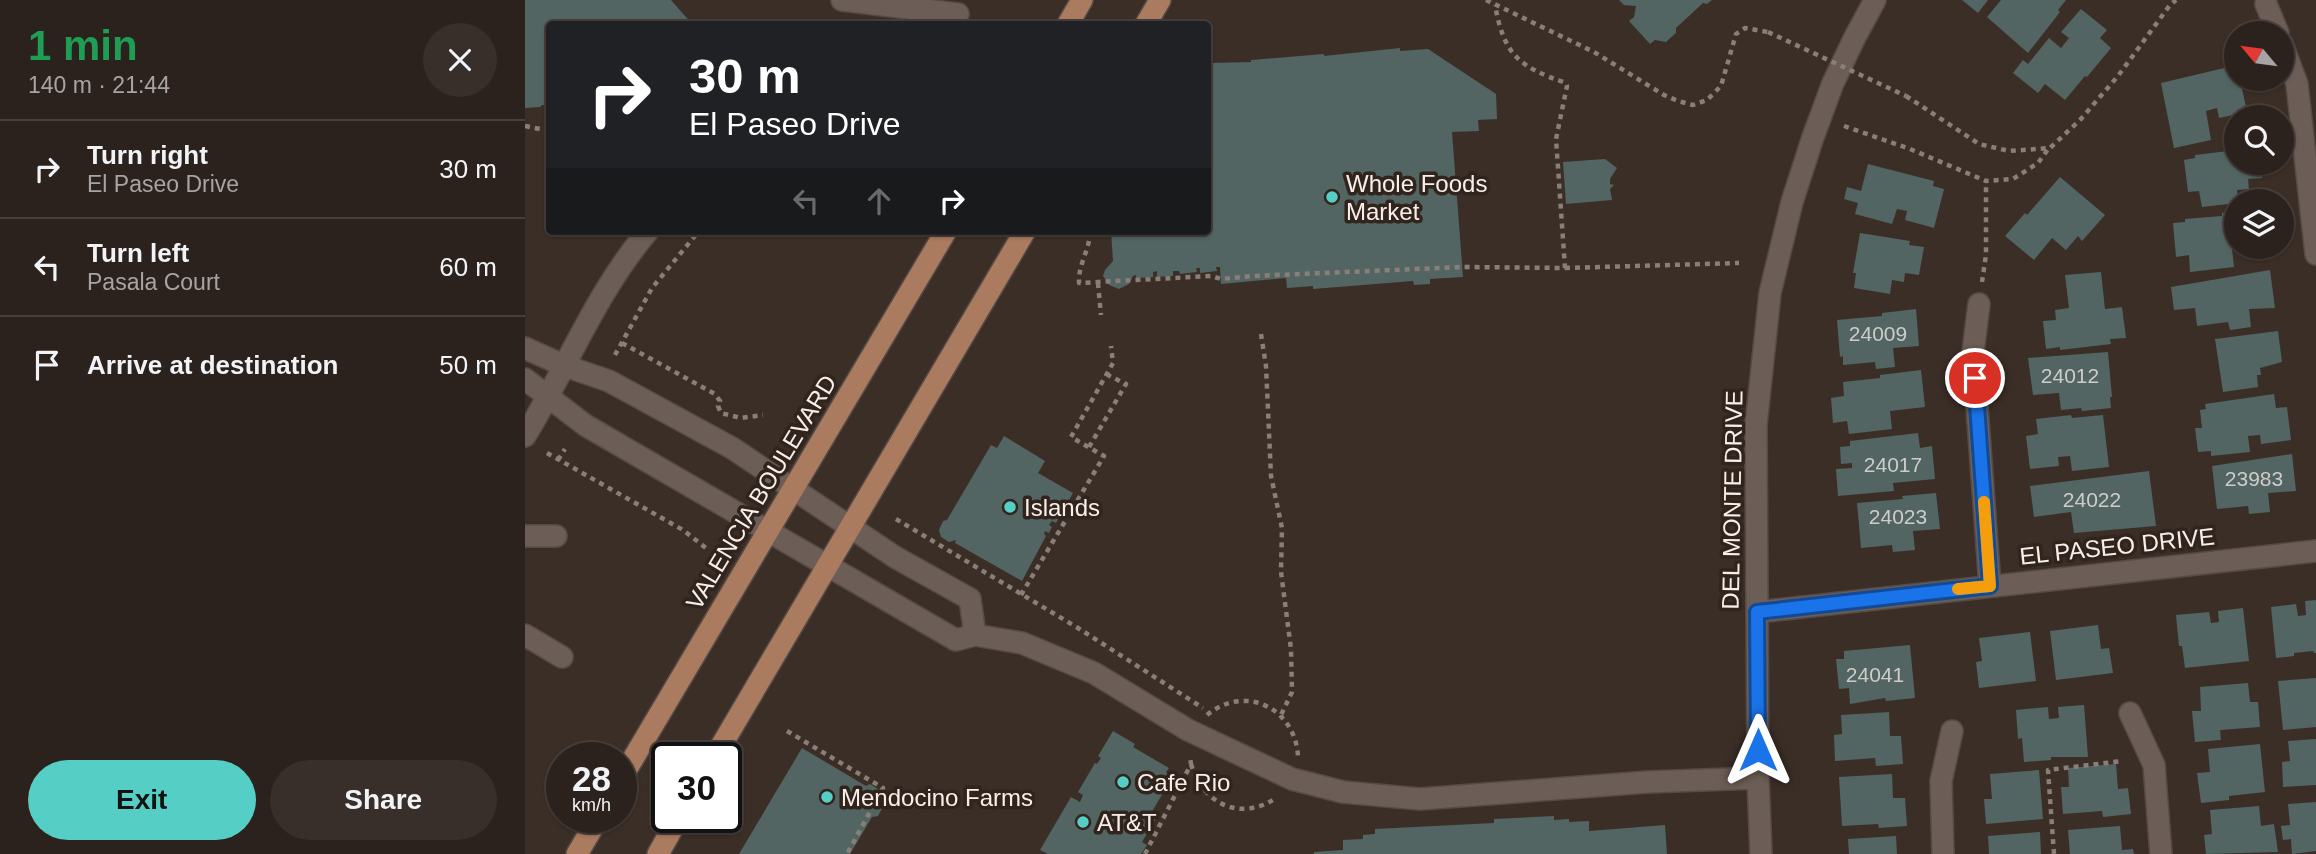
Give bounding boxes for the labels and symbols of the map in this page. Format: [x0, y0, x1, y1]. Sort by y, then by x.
north arrow [2224, 21, 2294, 91]
place label: Whole Foods Market [1346, 170, 1487, 225]
marker: Whole Foods Market [1324, 189, 1340, 205]
house number: 24009 [1849, 322, 1907, 345]
pin [1945, 348, 2005, 408]
house number: 24012 [2041, 364, 2099, 387]
street label: VALENCIA BOULEVARD [680, 370, 842, 614]
street label: DEL MONTE DRIVE [1717, 390, 1747, 610]
house number: 24017 [1864, 453, 1922, 476]
house number: 23983 [2225, 467, 2283, 490]
house number: 24022 [2063, 488, 2121, 511]
place label: Islands [1024, 494, 1100, 521]
marker: Islands [1002, 499, 1018, 515]
house number: 24023 [1869, 505, 1927, 528]
street label: EL PASEO DRIVE [2018, 522, 2216, 570]
house number: 24041 [1846, 663, 1904, 686]
position arrow [1721, 713, 1795, 787]
speed limit sign: 30 [651, 742, 742, 833]
place label: Cafe Rio [1137, 769, 1230, 796]
marker: Cafe Rio [1115, 774, 1131, 790]
place label: Mendocino Farms [841, 784, 1033, 811]
marker: Mendocino Farms [819, 789, 835, 805]
place label: AT&T [1097, 809, 1157, 836]
marker: AT&T [1075, 814, 1091, 830]

